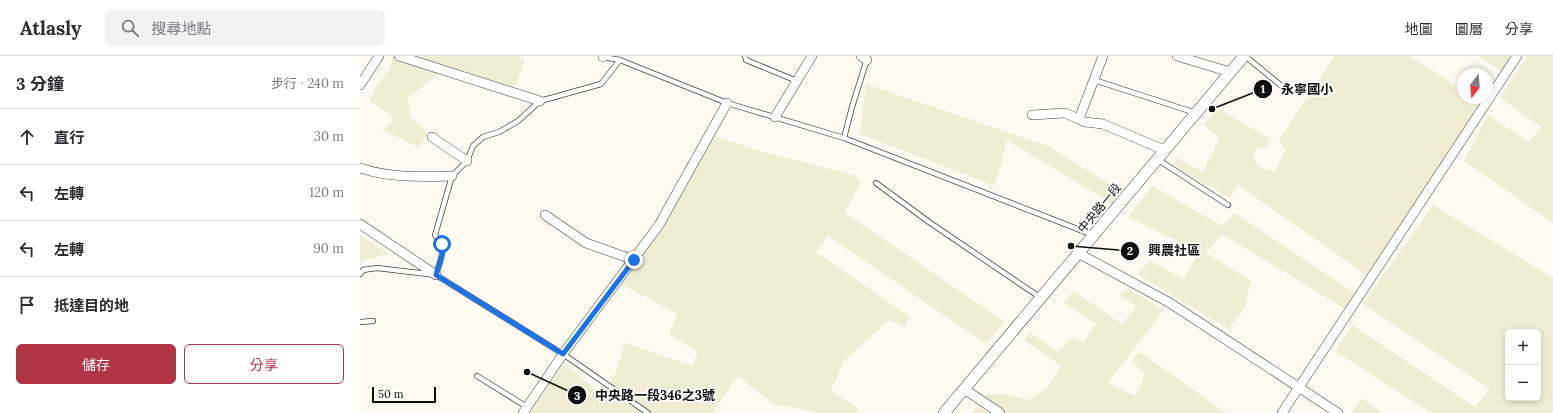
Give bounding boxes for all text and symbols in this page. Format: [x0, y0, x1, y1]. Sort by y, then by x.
search box [105, 10, 385, 46]
text: Atlasly [20, 16, 81, 40]
icon: search [119, 17, 141, 39]
text: 搜尋地點 [151, 19, 211, 38]
text: 地圖 [1405, 20, 1433, 38]
text: 圖層 [1455, 20, 1483, 38]
text: 分享 [1505, 20, 1533, 38]
north arrow [1457, 68, 1493, 104]
text: 3 分鐘 [16, 73, 64, 95]
text: 步行 · 240 m [271, 75, 344, 92]
callout: 永寧國小 [1253, 77, 1341, 102]
text: 1 [1261, 81, 1266, 96]
text: 永寧國小 [1281, 81, 1334, 98]
icon: ahead [16, 126, 38, 148]
text: 直行 [54, 128, 84, 147]
text: 30 m [314, 128, 344, 145]
street label: 中央路一段 [1074, 180, 1124, 236]
icon: left [16, 182, 38, 204]
text: 左轉 [54, 184, 84, 203]
text: 120 m [309, 184, 344, 201]
route start [433, 235, 451, 253]
icon: left [16, 238, 38, 260]
callout: 興農社區 [1120, 238, 1208, 263]
text: 左轉 [54, 240, 84, 259]
text: 90 m [313, 240, 344, 257]
text: 興農社區 [1148, 242, 1200, 259]
text: 2 [1127, 243, 1133, 258]
route end [625, 251, 643, 269]
icon: arrive [16, 294, 38, 316]
text: 抵達目的地 [54, 296, 129, 315]
map controls [1505, 329, 1541, 401]
button: + [1505, 329, 1541, 365]
button: 儲存 [16, 344, 176, 384]
button: 分享 [184, 344, 344, 384]
button: − [1505, 365, 1541, 401]
callout: 中央路一段346之3號 [567, 383, 723, 408]
scale bar [372, 385, 436, 404]
text: 50 m [378, 387, 404, 401]
text: 中央路一段346之3號 [595, 387, 715, 404]
text: 3 [574, 388, 581, 403]

